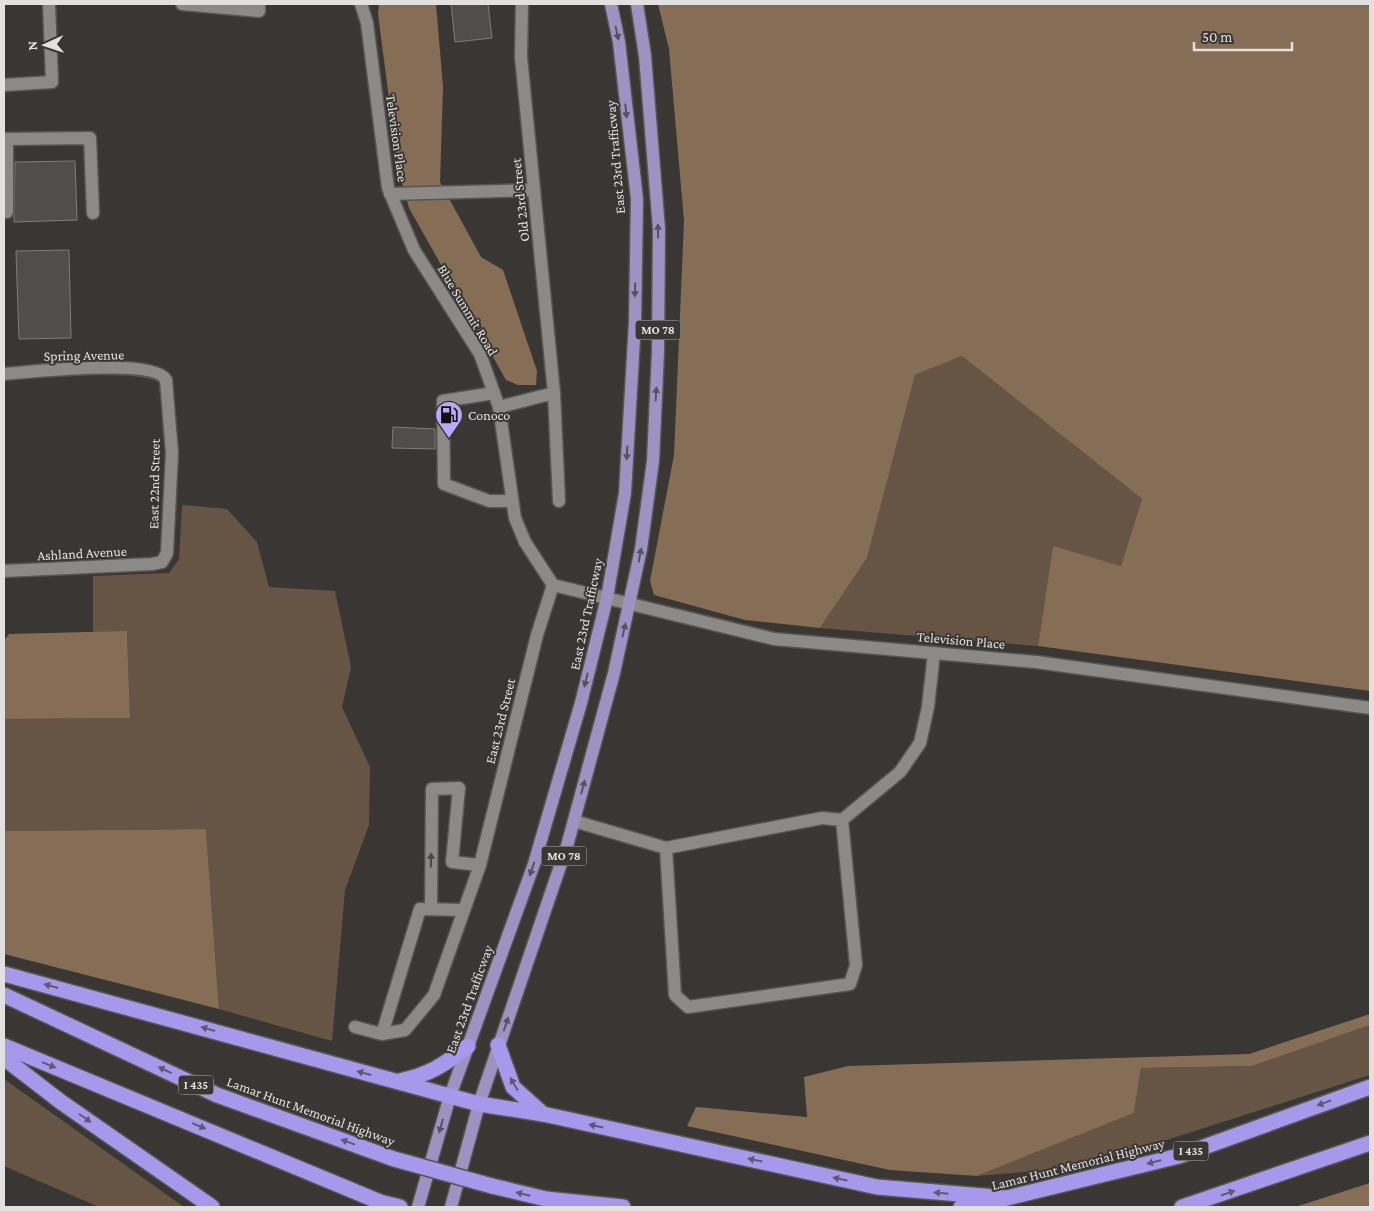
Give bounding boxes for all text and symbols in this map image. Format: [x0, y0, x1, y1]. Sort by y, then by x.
north arrow [20, 20, 70, 70]
scale bar [1194, 20, 1292, 52]
one-way arrow [613, 25, 621, 41]
text: 50 m [1202, 29, 1232, 45]
text: N [24, 40, 40, 51]
street label: Television Place [383, 93, 411, 183]
street label: East 23rd Trafficway [602, 99, 628, 215]
one-way arrow [622, 103, 630, 119]
street label: Old 23rd Street [508, 157, 532, 243]
one-way arrow [654, 223, 662, 239]
street label: Blue Summit Road [435, 262, 502, 359]
one-way arrow [631, 283, 639, 299]
road number: MO 78 [636, 320, 680, 340]
street label: Spring Avenue [44, 346, 124, 364]
one-way arrow [652, 386, 660, 402]
fuel station icon: Conoco [434, 400, 464, 439]
place label: Conoco [468, 407, 510, 423]
street label: East 22nd Street [145, 438, 163, 529]
one-way arrow [622, 445, 630, 461]
street label: Ashland Avenue [37, 543, 127, 563]
one-way arrow [636, 548, 644, 563]
street label: East 23rd Trafficway [566, 556, 606, 671]
one-way arrow [620, 622, 628, 637]
street label: Television Place [916, 628, 1006, 652]
one-way arrow [582, 672, 590, 687]
street label: East 23rd Street [482, 676, 518, 765]
one-way arrow [579, 779, 587, 794]
road number: MO 78 [542, 846, 586, 866]
one-way arrow [428, 852, 436, 868]
one-way arrow [528, 862, 535, 877]
street label: East 23rd Trafficway [442, 942, 496, 1055]
one-way arrow [43, 982, 58, 990]
one-way arrow [502, 1017, 510, 1032]
one-way arrow [200, 1025, 215, 1033]
one-way arrow [42, 1061, 56, 1069]
one-way arrow [157, 1066, 172, 1075]
one-way arrow [356, 1069, 371, 1077]
street label: Lamar Hunt Memorial Highway [225, 1073, 398, 1149]
road number: I 435 [178, 1076, 214, 1094]
one-way arrow [509, 1078, 518, 1091]
one-way arrow [1317, 1100, 1332, 1107]
one-way arrow [78, 1113, 92, 1123]
one-way arrow [437, 1118, 445, 1133]
one-way arrow [589, 1122, 604, 1130]
one-way arrow [192, 1123, 206, 1131]
street label: Lamar Hunt Memorial Highway [990, 1135, 1167, 1193]
one-way arrow [341, 1138, 356, 1145]
road number: I 435 [1174, 1142, 1208, 1160]
one-way arrow [747, 1156, 763, 1164]
one-way arrow [1147, 1158, 1162, 1166]
one-way arrow [832, 1175, 847, 1183]
one-way arrow [933, 1188, 949, 1196]
one-way arrow [516, 1189, 531, 1197]
one-way arrow [1221, 1189, 1236, 1196]

